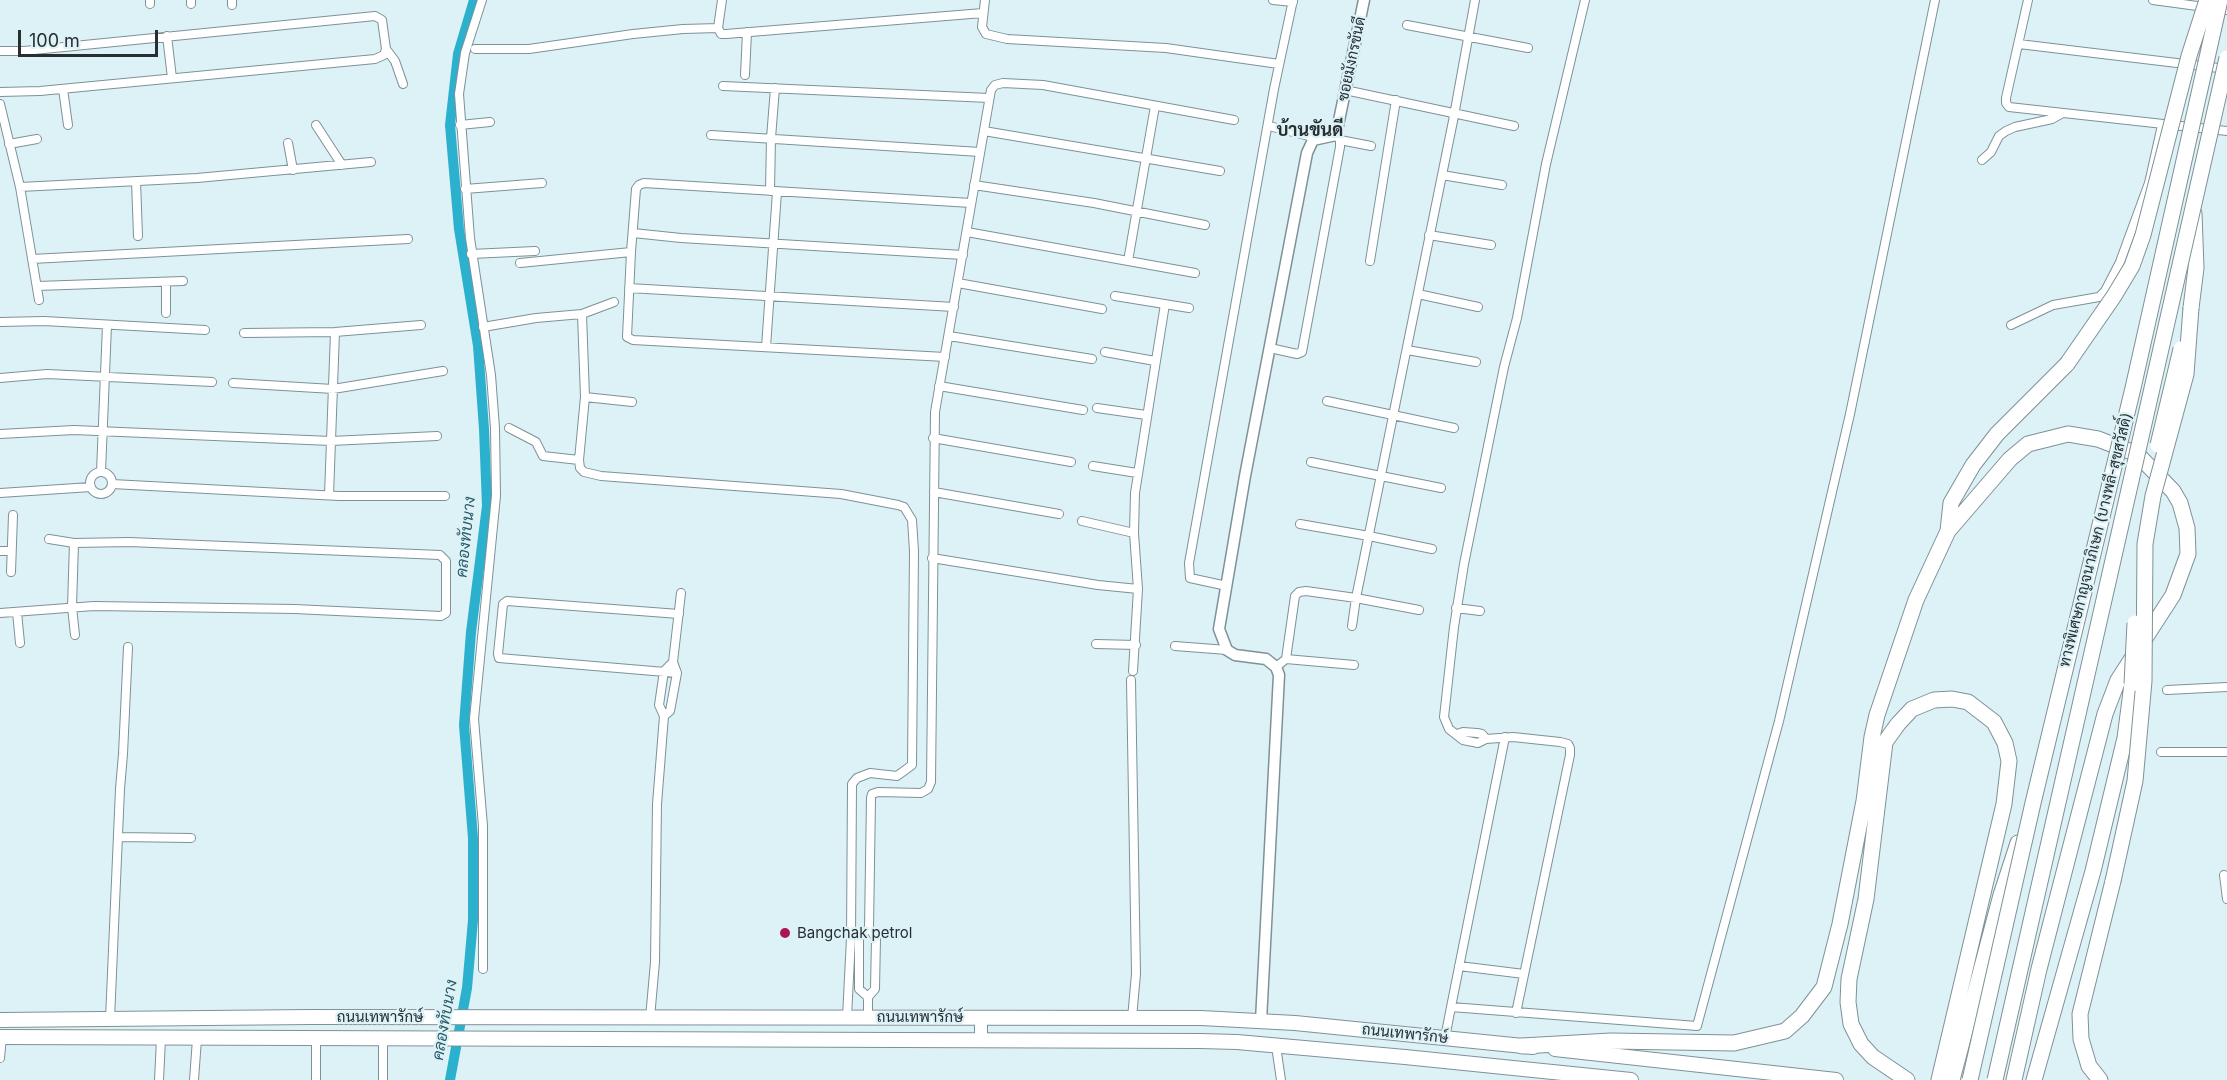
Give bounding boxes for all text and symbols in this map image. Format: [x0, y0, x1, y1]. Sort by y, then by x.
street label: ซอยมังกรขันดี [1334, 15, 1370, 103]
scale bar [21, 18, 160, 56]
text: 100 m [29, 30, 80, 51]
district label: บ้านขันดี [1277, 120, 1343, 142]
street label: ทางพิเศษกาญจนาภิเษก (บางพลี-สุขสวัสดิ์) [2056, 411, 2136, 669]
water label: คลองทับนาง [452, 495, 480, 579]
place label: Bangchak petrol [797, 924, 912, 942]
marker: Bangchak petrol [778, 926, 792, 940]
water label: คลองทับนาง [428, 978, 462, 1062]
street label: ถนนเทพารักษ์ [337, 1008, 423, 1026]
street label: ถนนเทพารักษ์ [877, 1008, 963, 1026]
street label: ถนนเทพารักษ์ [1361, 1021, 1449, 1047]

